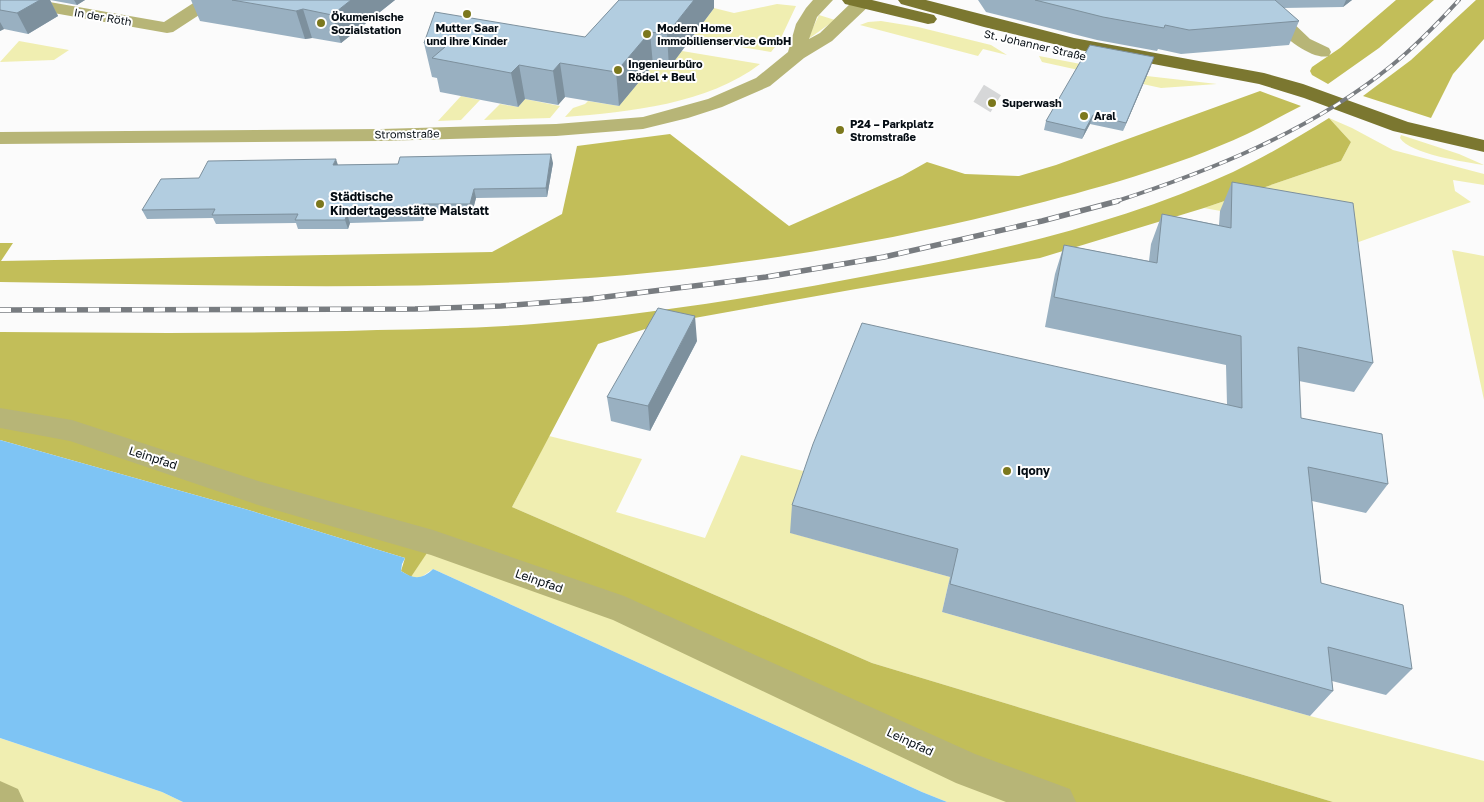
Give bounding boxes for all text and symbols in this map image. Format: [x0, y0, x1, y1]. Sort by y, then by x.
street label: In der Röth [73, 5, 133, 28]
marker: Mutter Saar und ihre Kinder [461, 8, 473, 20]
place label: Ökumenische Sozialstation [331, 10, 404, 36]
marker: Ökumenische Sozialstation [315, 17, 327, 29]
place label: Mutter Saar und ihre Kinder [427, 21, 508, 47]
place label: Modern Home Immobilienservice GmbH [657, 21, 791, 47]
street label: St. Johanner Straße [983, 26, 1088, 63]
marker: Modern Home Immobilienservice GmbH [641, 28, 653, 40]
place label: Ingenieurbüro Rödel + Beul [628, 57, 703, 83]
marker: Ingenieurbüro Rödel + Beul [612, 64, 624, 76]
place label: Superwash [1002, 96, 1062, 109]
marker: Superwash [986, 97, 998, 109]
place label: Aral [1094, 109, 1116, 122]
marker: Aral [1078, 110, 1090, 122]
place label: P24 – Parkplatz Stromstraße [850, 117, 934, 143]
marker: P24 – Parkplatz Stromstraße [834, 124, 846, 136]
street label: Stromstraße [374, 126, 440, 141]
place label: Städtische Kindertagesstätte Malstatt [330, 189, 489, 218]
marker: Städtische Kindertagesstätte Malstatt [314, 198, 326, 210]
street label: Leinpfad [127, 443, 179, 472]
place label: Iqony [1017, 463, 1051, 478]
marker: Iqony [1001, 465, 1013, 477]
street label: Leinpfad [513, 565, 565, 596]
street label: Leinpfad [884, 724, 936, 759]

